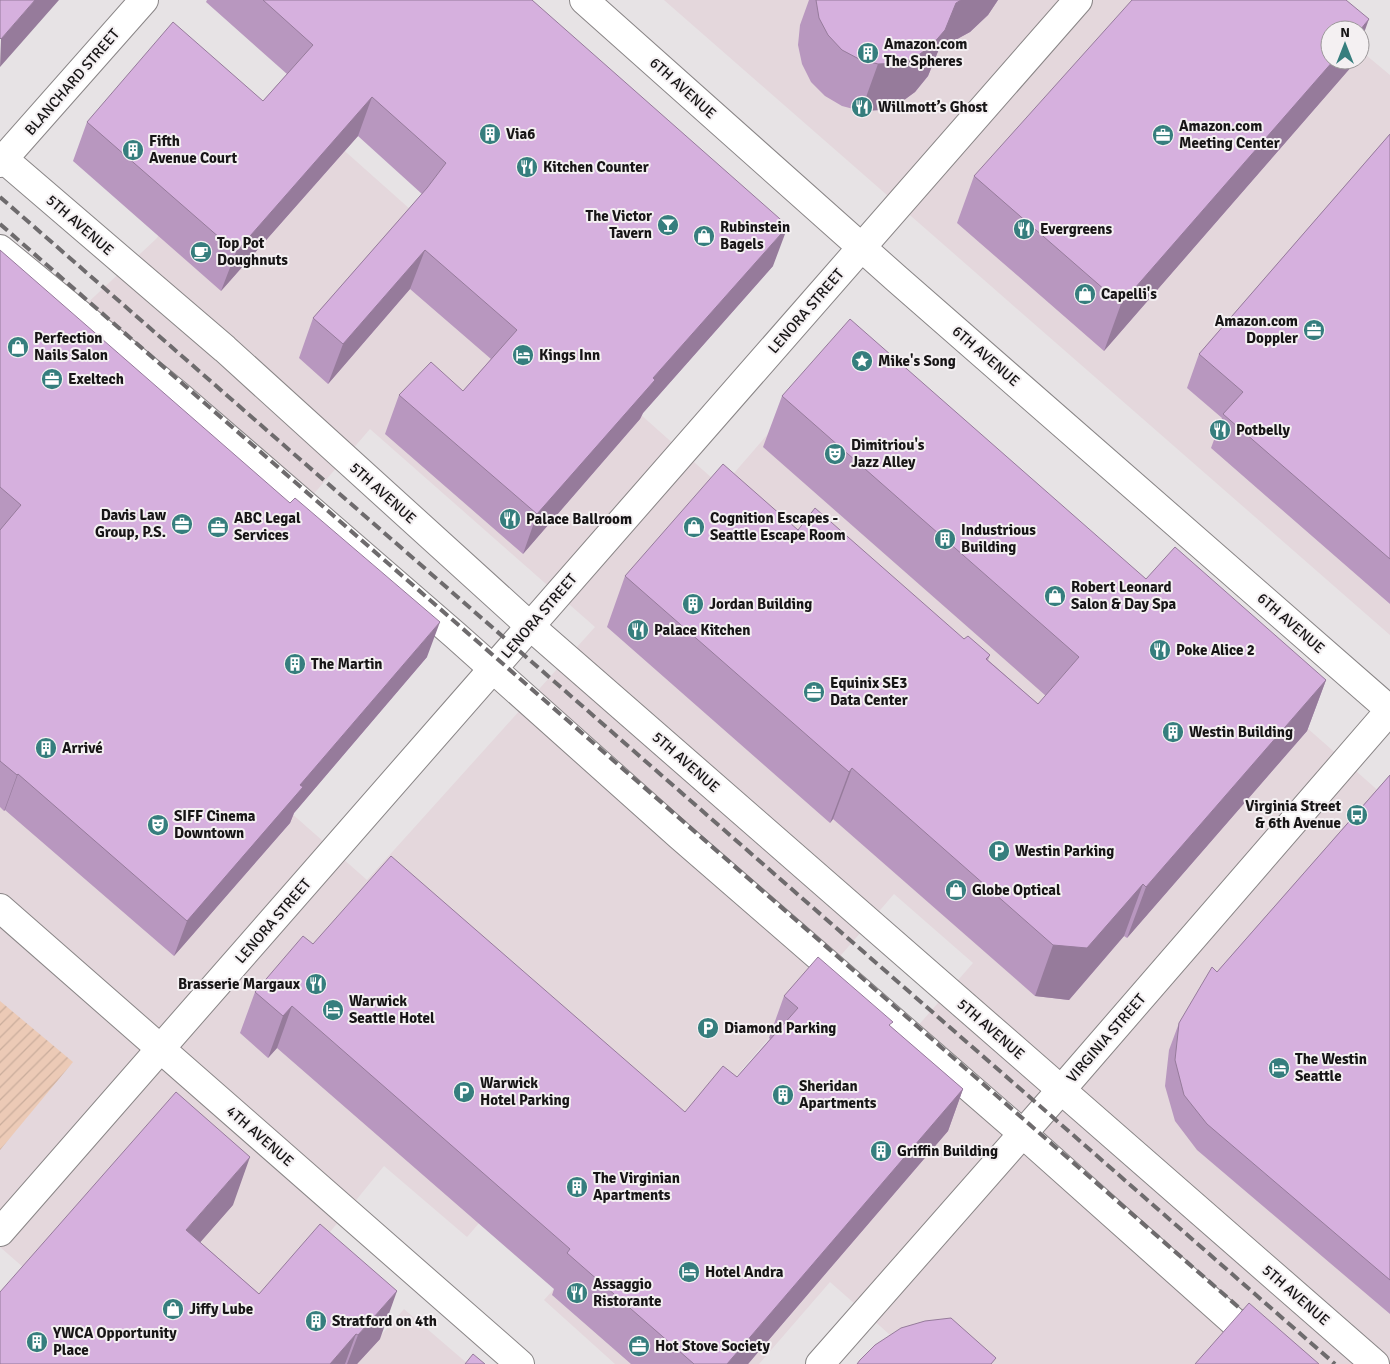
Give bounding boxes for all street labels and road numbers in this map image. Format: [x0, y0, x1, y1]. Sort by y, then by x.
street label: BLANCHARD STREET [21, 25, 124, 139]
street label: 6TH AVENUE [646, 53, 720, 123]
street label: 5TH AVENUE [43, 191, 117, 259]
street label: LENORA STREET [764, 264, 848, 357]
street label: 6TH AVENUE [949, 322, 1023, 390]
street label: 5TH AVENUE [346, 458, 420, 528]
street label: LENORA STREET [497, 569, 581, 662]
street label: 6TH AVENUE [1254, 589, 1328, 657]
street label: 5TH AVENUE [649, 728, 723, 796]
street label: LENORA STREET [231, 874, 315, 967]
street label: VIRGINIA STREET [1063, 990, 1150, 1086]
street label: 5TH AVENUE [954, 995, 1028, 1063]
street label: 4TH AVENUE [223, 1102, 297, 1170]
street label: 5TH AVENUE [1259, 1261, 1333, 1329]

